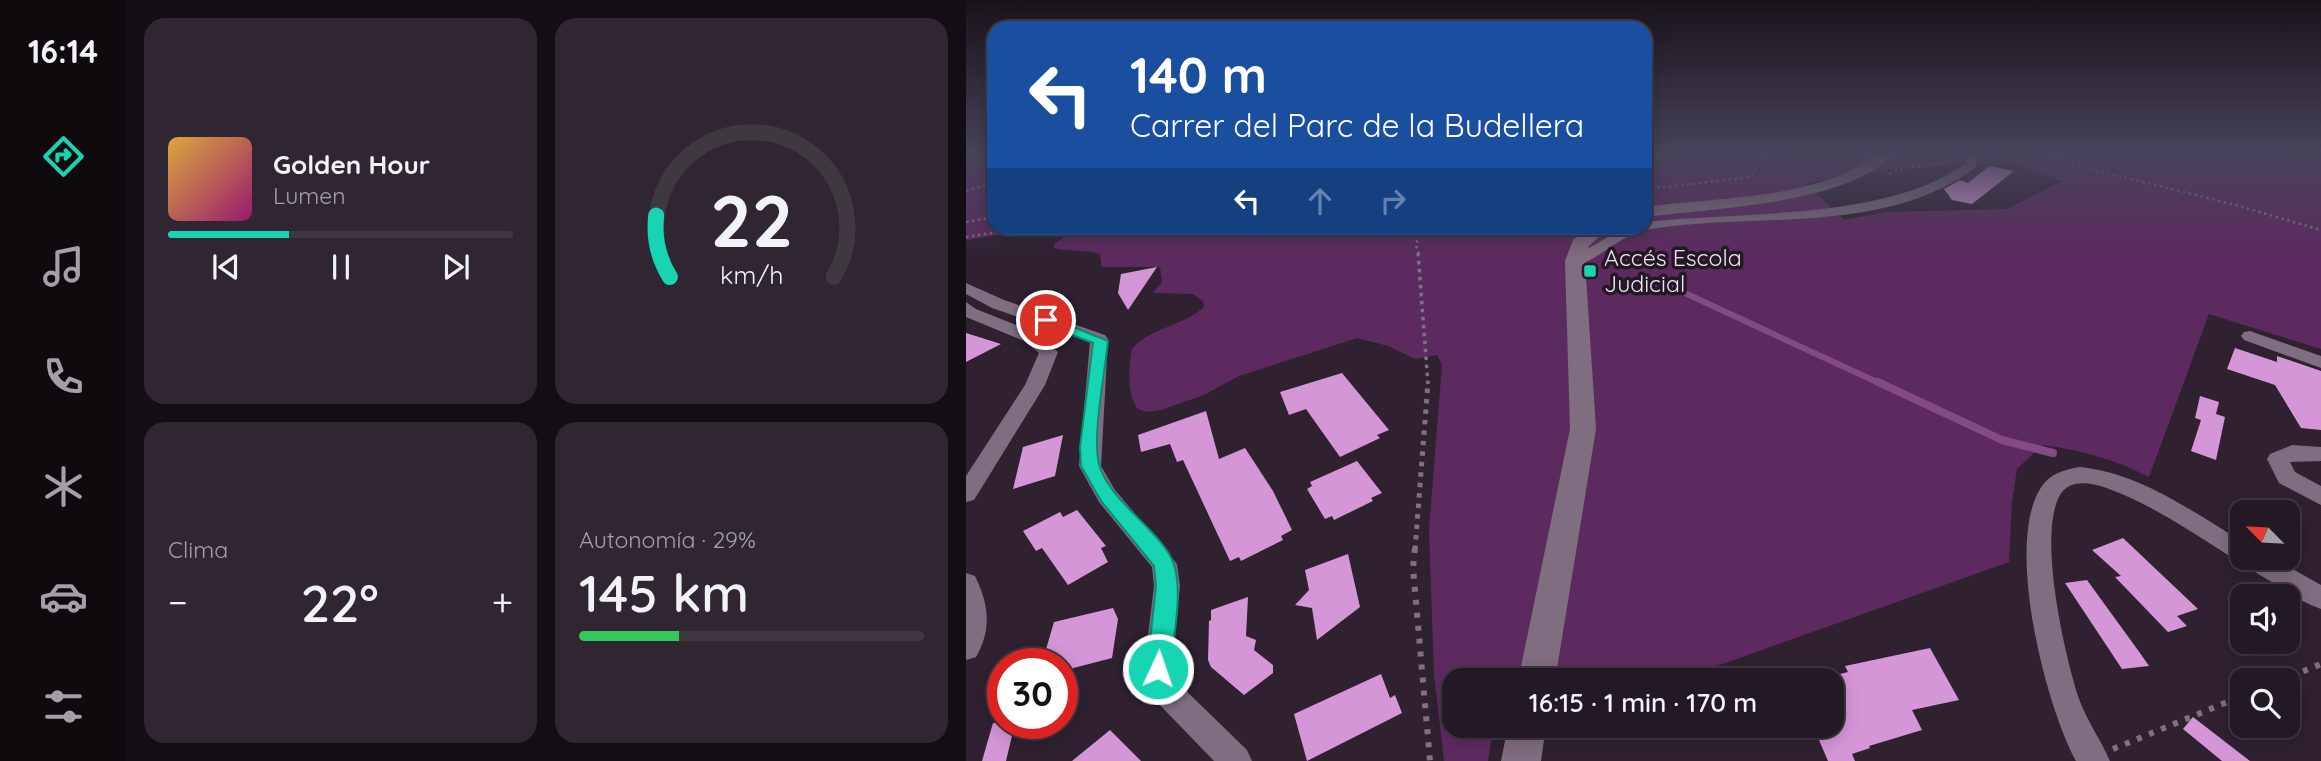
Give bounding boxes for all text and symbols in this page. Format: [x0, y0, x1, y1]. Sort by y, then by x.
text: 16:14 [28, 31, 98, 71]
text: 140 m [1130, 44, 1267, 105]
icon: left [1015, 49, 1106, 140]
text: Carrer del Parc de la Budellera [1130, 105, 1584, 145]
icon: directions [39, 132, 88, 181]
text: Golden Hour [273, 148, 430, 181]
text: 22 [710, 175, 793, 266]
text: Lumen [273, 181, 346, 210]
icon: left [1228, 182, 1266, 220]
icon: ahead [1301, 182, 1339, 220]
icon: right [1374, 182, 1412, 220]
icon: music [39, 242, 88, 291]
place label: Accés Escola Judicial [1604, 243, 1742, 298]
icon: previous [207, 248, 245, 286]
icon: pause [322, 248, 360, 286]
icon: next [437, 248, 475, 286]
text: km/h [720, 259, 783, 290]
marker: Accés Escola Judicial [1582, 263, 1598, 279]
pin [1016, 290, 1076, 350]
icon: arrive [1027, 301, 1065, 339]
icon: phone [39, 352, 88, 401]
icon: climate [39, 462, 88, 511]
north arrow [2230, 500, 2300, 570]
map controls [2230, 500, 2300, 738]
text: Autonomía · 29% [579, 525, 756, 554]
text: Clima [168, 535, 228, 564]
text: 145 km [579, 560, 749, 625]
text: 22° [301, 570, 379, 635]
icon: car [39, 572, 88, 621]
text: − [168, 578, 188, 626]
text: + [492, 578, 513, 626]
button: sound [2230, 584, 2300, 654]
position arrow [1121, 632, 1195, 706]
speed limit sign: 30 [987, 648, 1078, 739]
button: search [2230, 668, 2300, 738]
icon: filters [39, 682, 88, 731]
text: 16:15 · 1 min · 170 m [1529, 686, 1757, 719]

